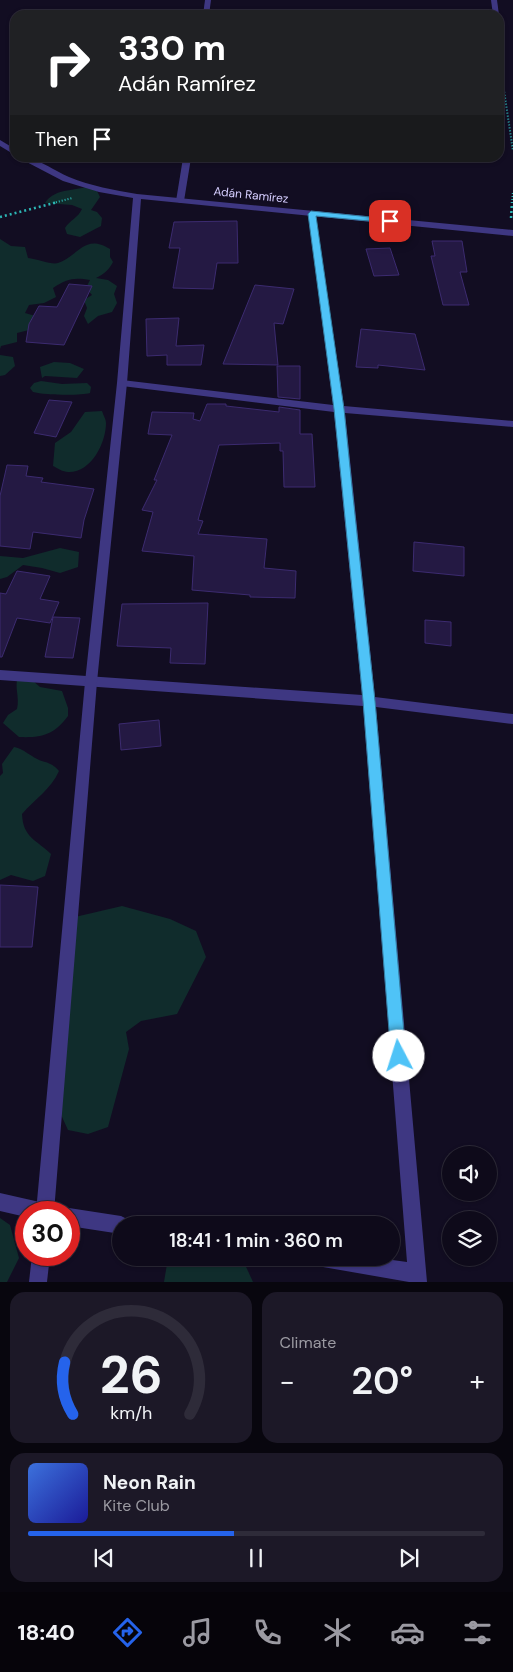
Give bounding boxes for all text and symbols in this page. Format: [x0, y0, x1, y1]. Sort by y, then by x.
text: 330 m [118, 25, 226, 71]
icon: right [35, 30, 100, 95]
text: Adán Ramírez [118, 69, 256, 98]
icon: arrive [88, 125, 116, 153]
text: Then [35, 127, 78, 152]
street label: Adán Ramírez [213, 183, 289, 207]
pin [369, 200, 411, 242]
icon: arrive [376, 207, 404, 235]
position arrow [372, 1029, 424, 1081]
map controls [442, 1146, 497, 1266]
button: sound [442, 1146, 497, 1201]
speed limit sign: 30 [15, 1201, 80, 1266]
button: layers [442, 1211, 497, 1266]
text: 18:41 · 1 min · 360 m [169, 1228, 343, 1253]
text: Climate [280, 1332, 336, 1353]
text: 26 [99, 1341, 162, 1409]
text: 20° [351, 1356, 413, 1406]
text: − [280, 1363, 295, 1400]
text: + [470, 1363, 485, 1400]
text: km/h [110, 1401, 152, 1425]
text: Neon Rain [103, 1470, 196, 1495]
text: Kite Club [103, 1495, 170, 1516]
icon: previous [90, 1544, 118, 1572]
icon: pause [242, 1544, 270, 1572]
icon: next [395, 1544, 423, 1572]
icon: directions [110, 1615, 145, 1650]
icon: music [180, 1615, 215, 1650]
icon: phone [250, 1615, 285, 1650]
icon: climate [320, 1615, 355, 1650]
icon: car [390, 1615, 425, 1650]
icon: filters [460, 1615, 495, 1650]
text: 18:40 [18, 1618, 75, 1647]

